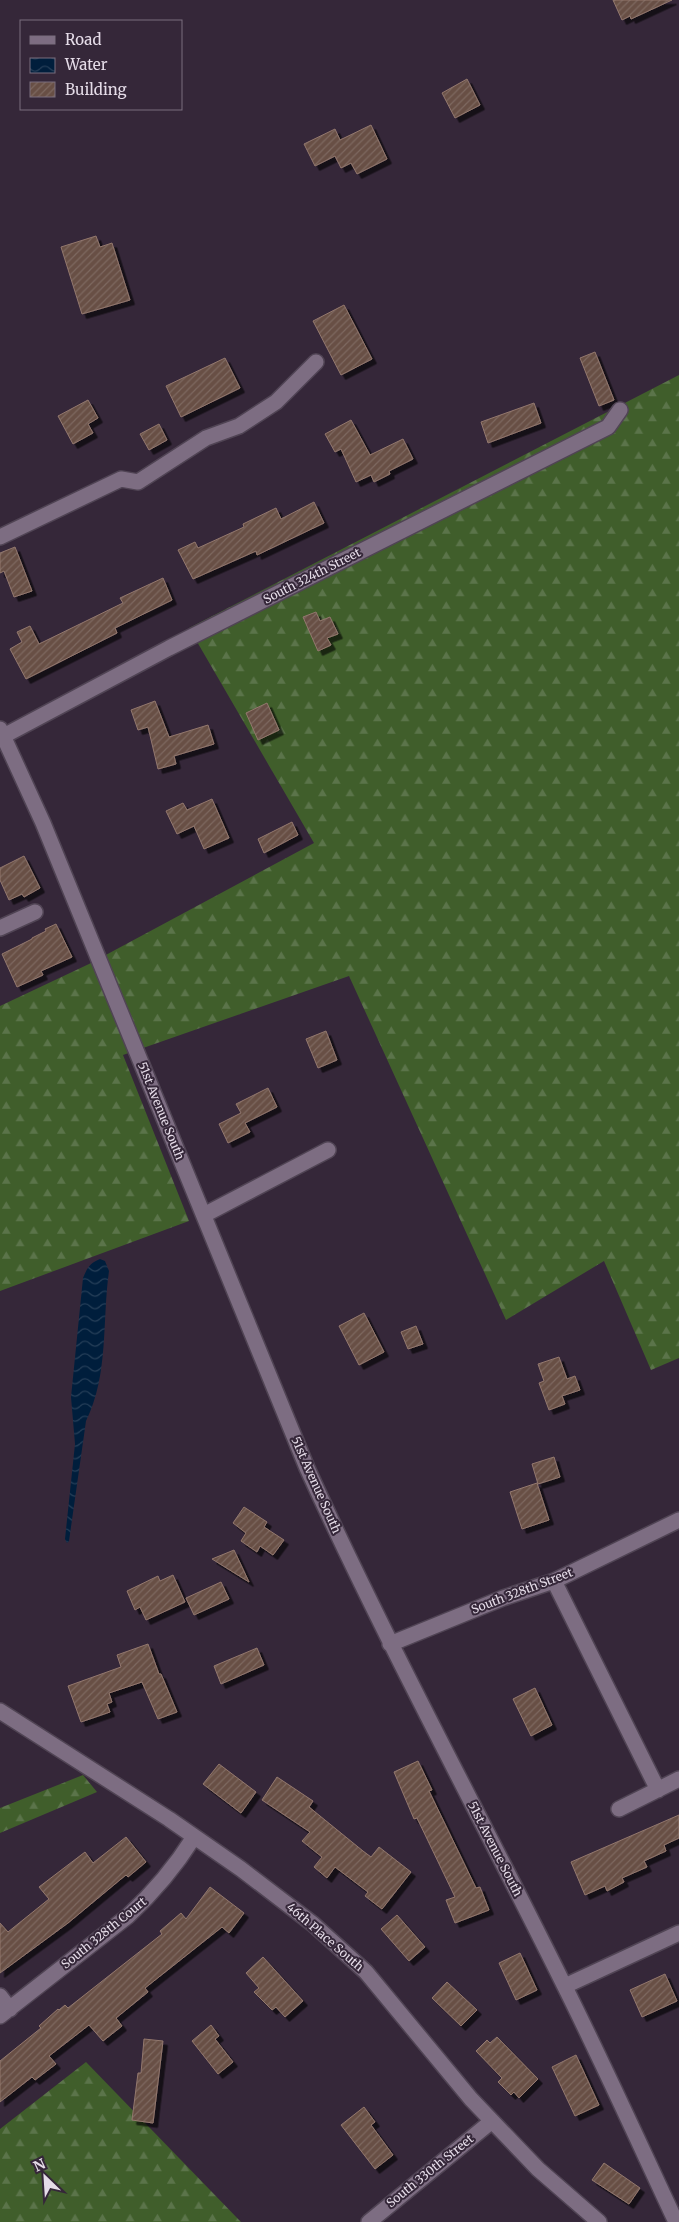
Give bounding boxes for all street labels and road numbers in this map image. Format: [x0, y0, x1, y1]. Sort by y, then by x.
street label: South 324th Street [261, 544, 363, 607]
street label: 51st Avenue South [135, 1060, 188, 1162]
street label: 51st Avenue South [288, 1434, 345, 1536]
street label: South 328th Street [469, 1564, 575, 1617]
street label: 51st Avenue South [465, 1799, 526, 1899]
street label: South 328th Court [58, 1893, 150, 1972]
street label: 46th Place South [284, 1899, 367, 1974]
street label: South 330th Street [383, 2131, 476, 2210]

